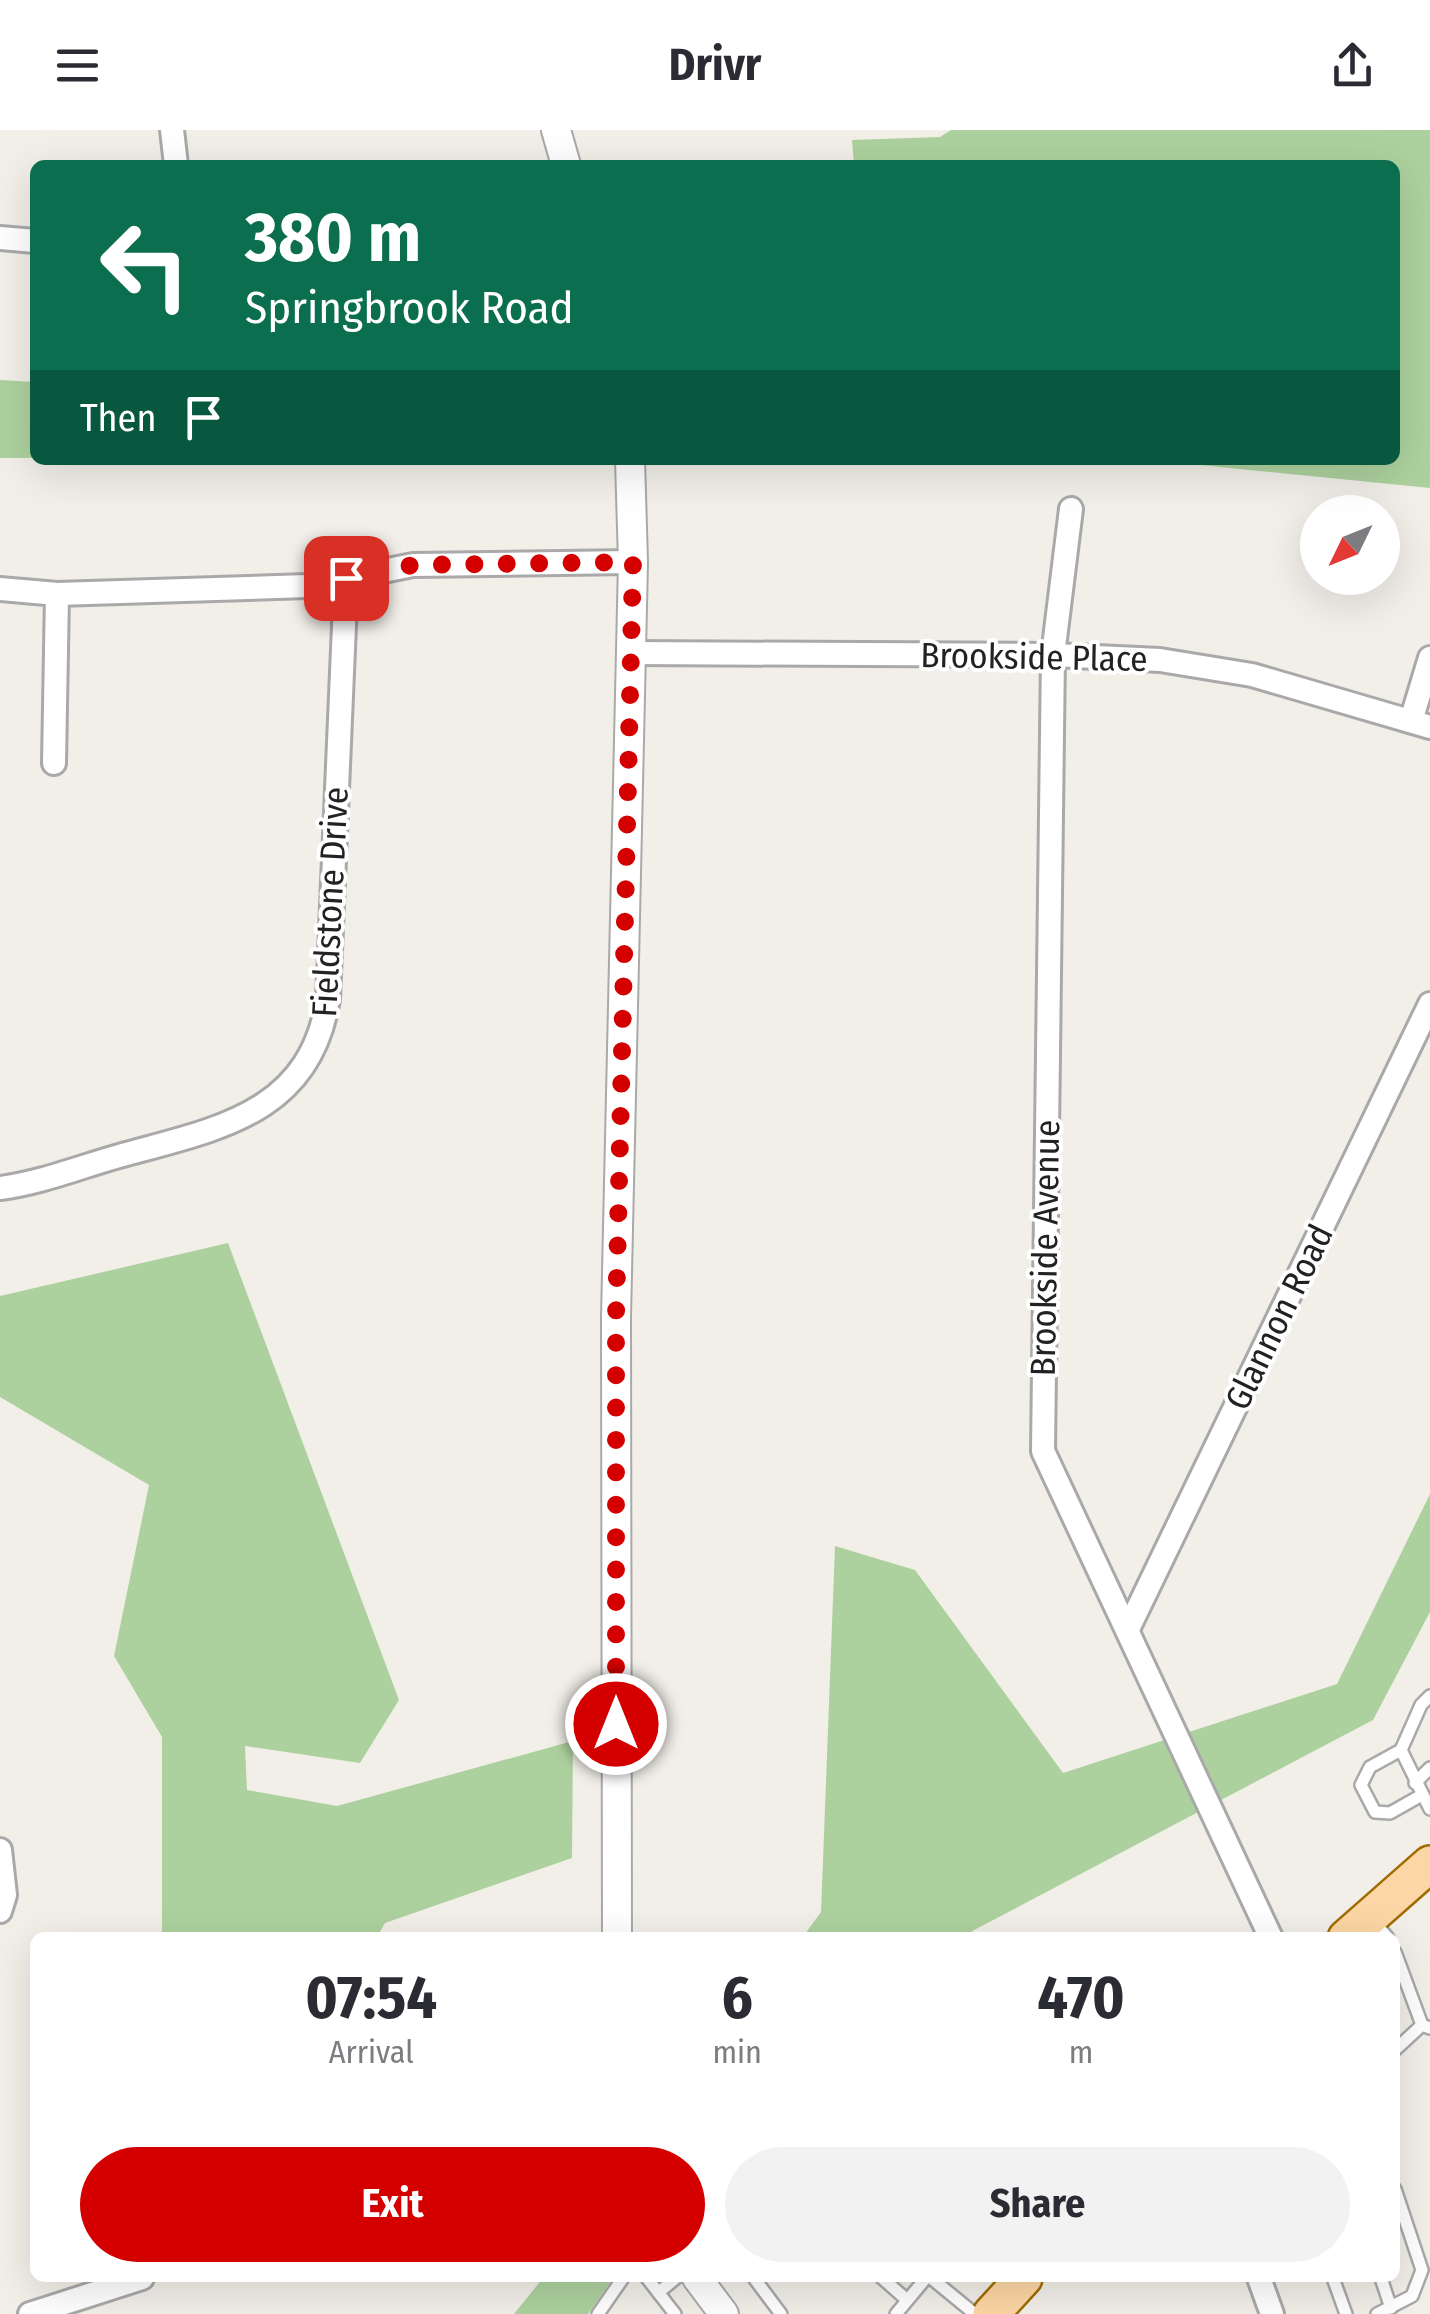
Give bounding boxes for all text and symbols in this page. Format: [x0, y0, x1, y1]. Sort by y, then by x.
icon: menu [50, 38, 105, 93]
text: Drivr [669, 38, 761, 92]
icon: share [1325, 38, 1380, 93]
text: 380 m [245, 196, 421, 280]
icon: left [80, 200, 210, 330]
text: Springbrook Road [245, 281, 574, 335]
icon: arrive [176, 390, 231, 445]
text: Then [80, 395, 156, 441]
north arrow [1300, 495, 1400, 595]
map controls [1300, 495, 1400, 595]
pin [304, 536, 389, 621]
icon: arrive [319, 551, 374, 606]
street label: Brookside Place [920, 634, 1148, 680]
street label: Fieldstone Drive [303, 786, 357, 1018]
street label: Brookside Avenue [1022, 1119, 1068, 1377]
street label: Glannon Road [1216, 1218, 1342, 1416]
position arrow [564, 1672, 668, 1776]
text: 07:54 [305, 1962, 437, 2034]
text: 6 [722, 1962, 753, 2034]
text: 470 [1037, 1962, 1125, 2034]
text: Arrival [329, 2033, 414, 2071]
text: min [712, 2033, 762, 2071]
text: m [1069, 2033, 1093, 2071]
button: Exit [80, 2147, 705, 2262]
button: Share [725, 2147, 1350, 2262]

